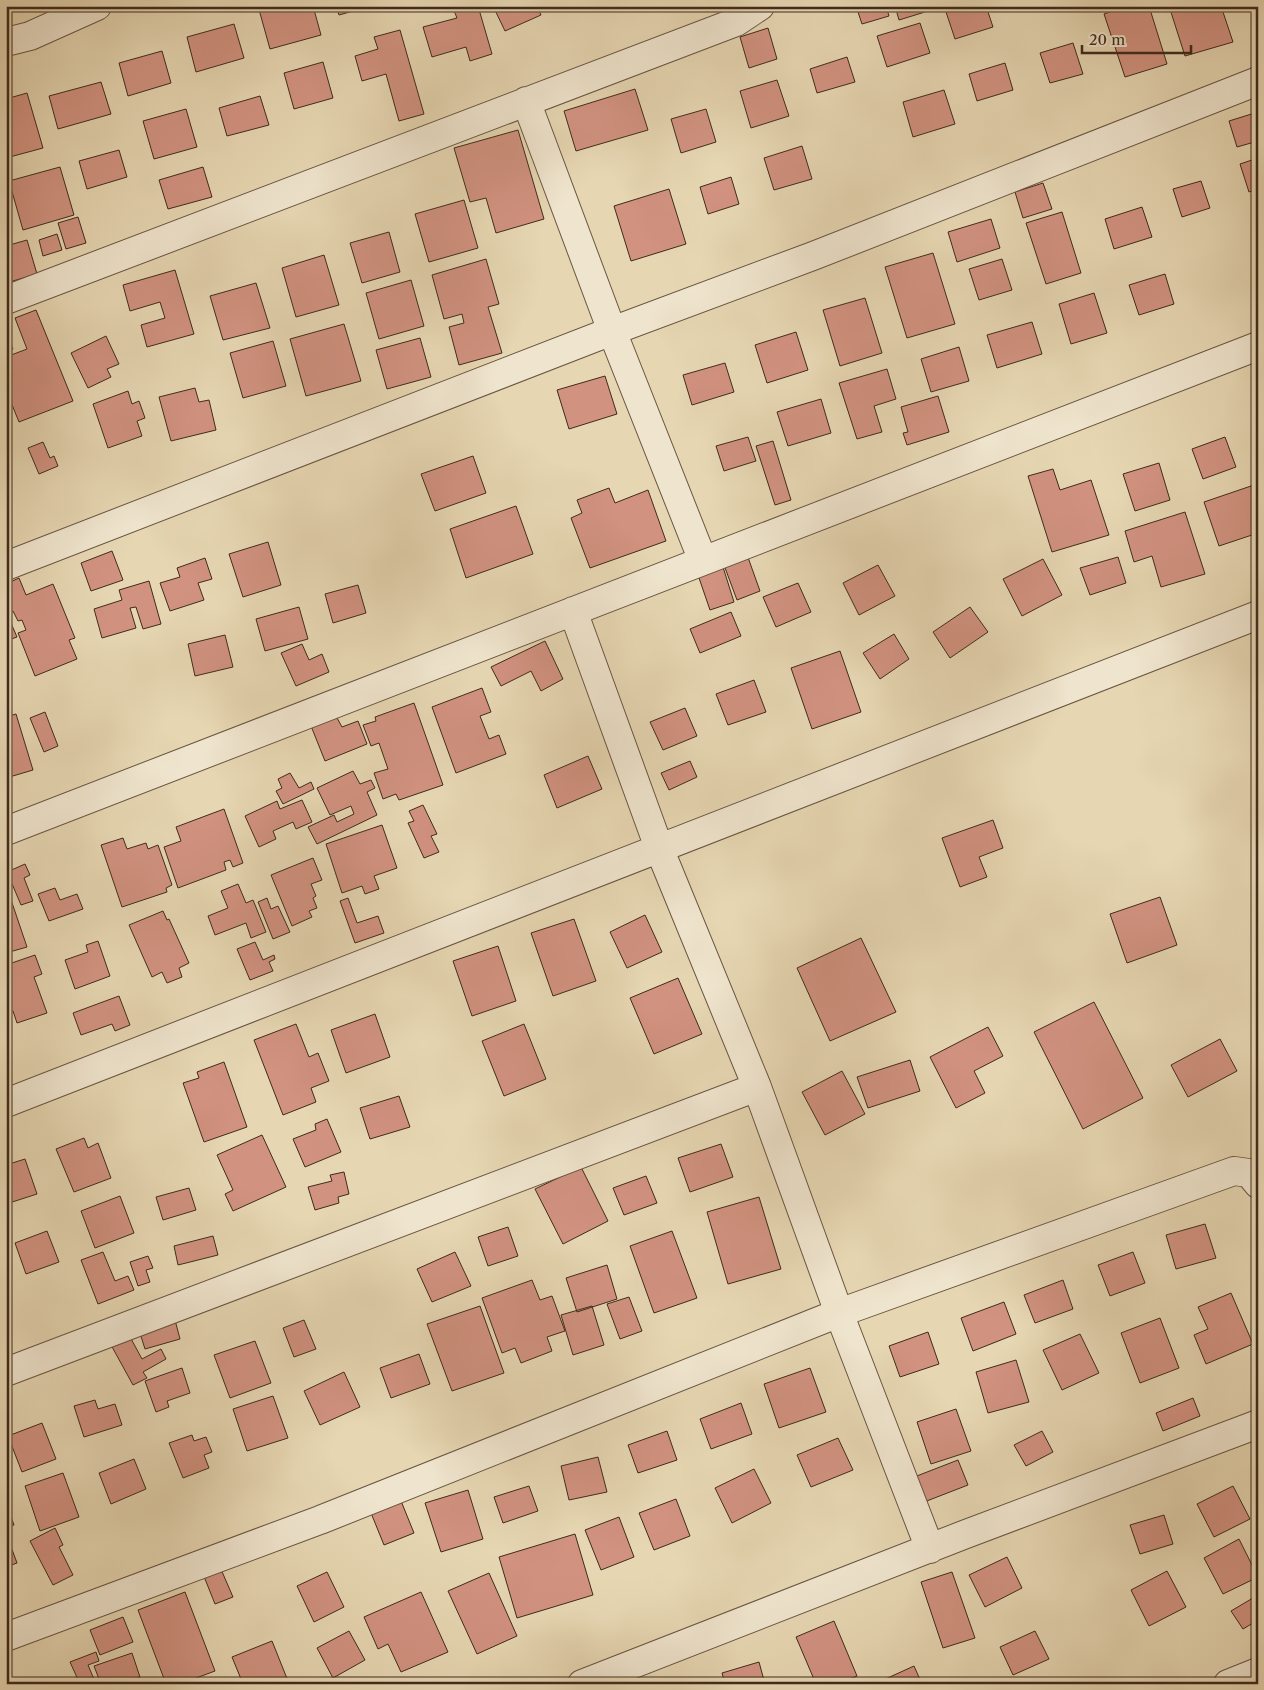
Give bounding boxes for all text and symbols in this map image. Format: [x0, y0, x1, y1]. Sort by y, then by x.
scale bar [1082, 22, 1190, 54]
text: 20 m [1089, 30, 1125, 49]

